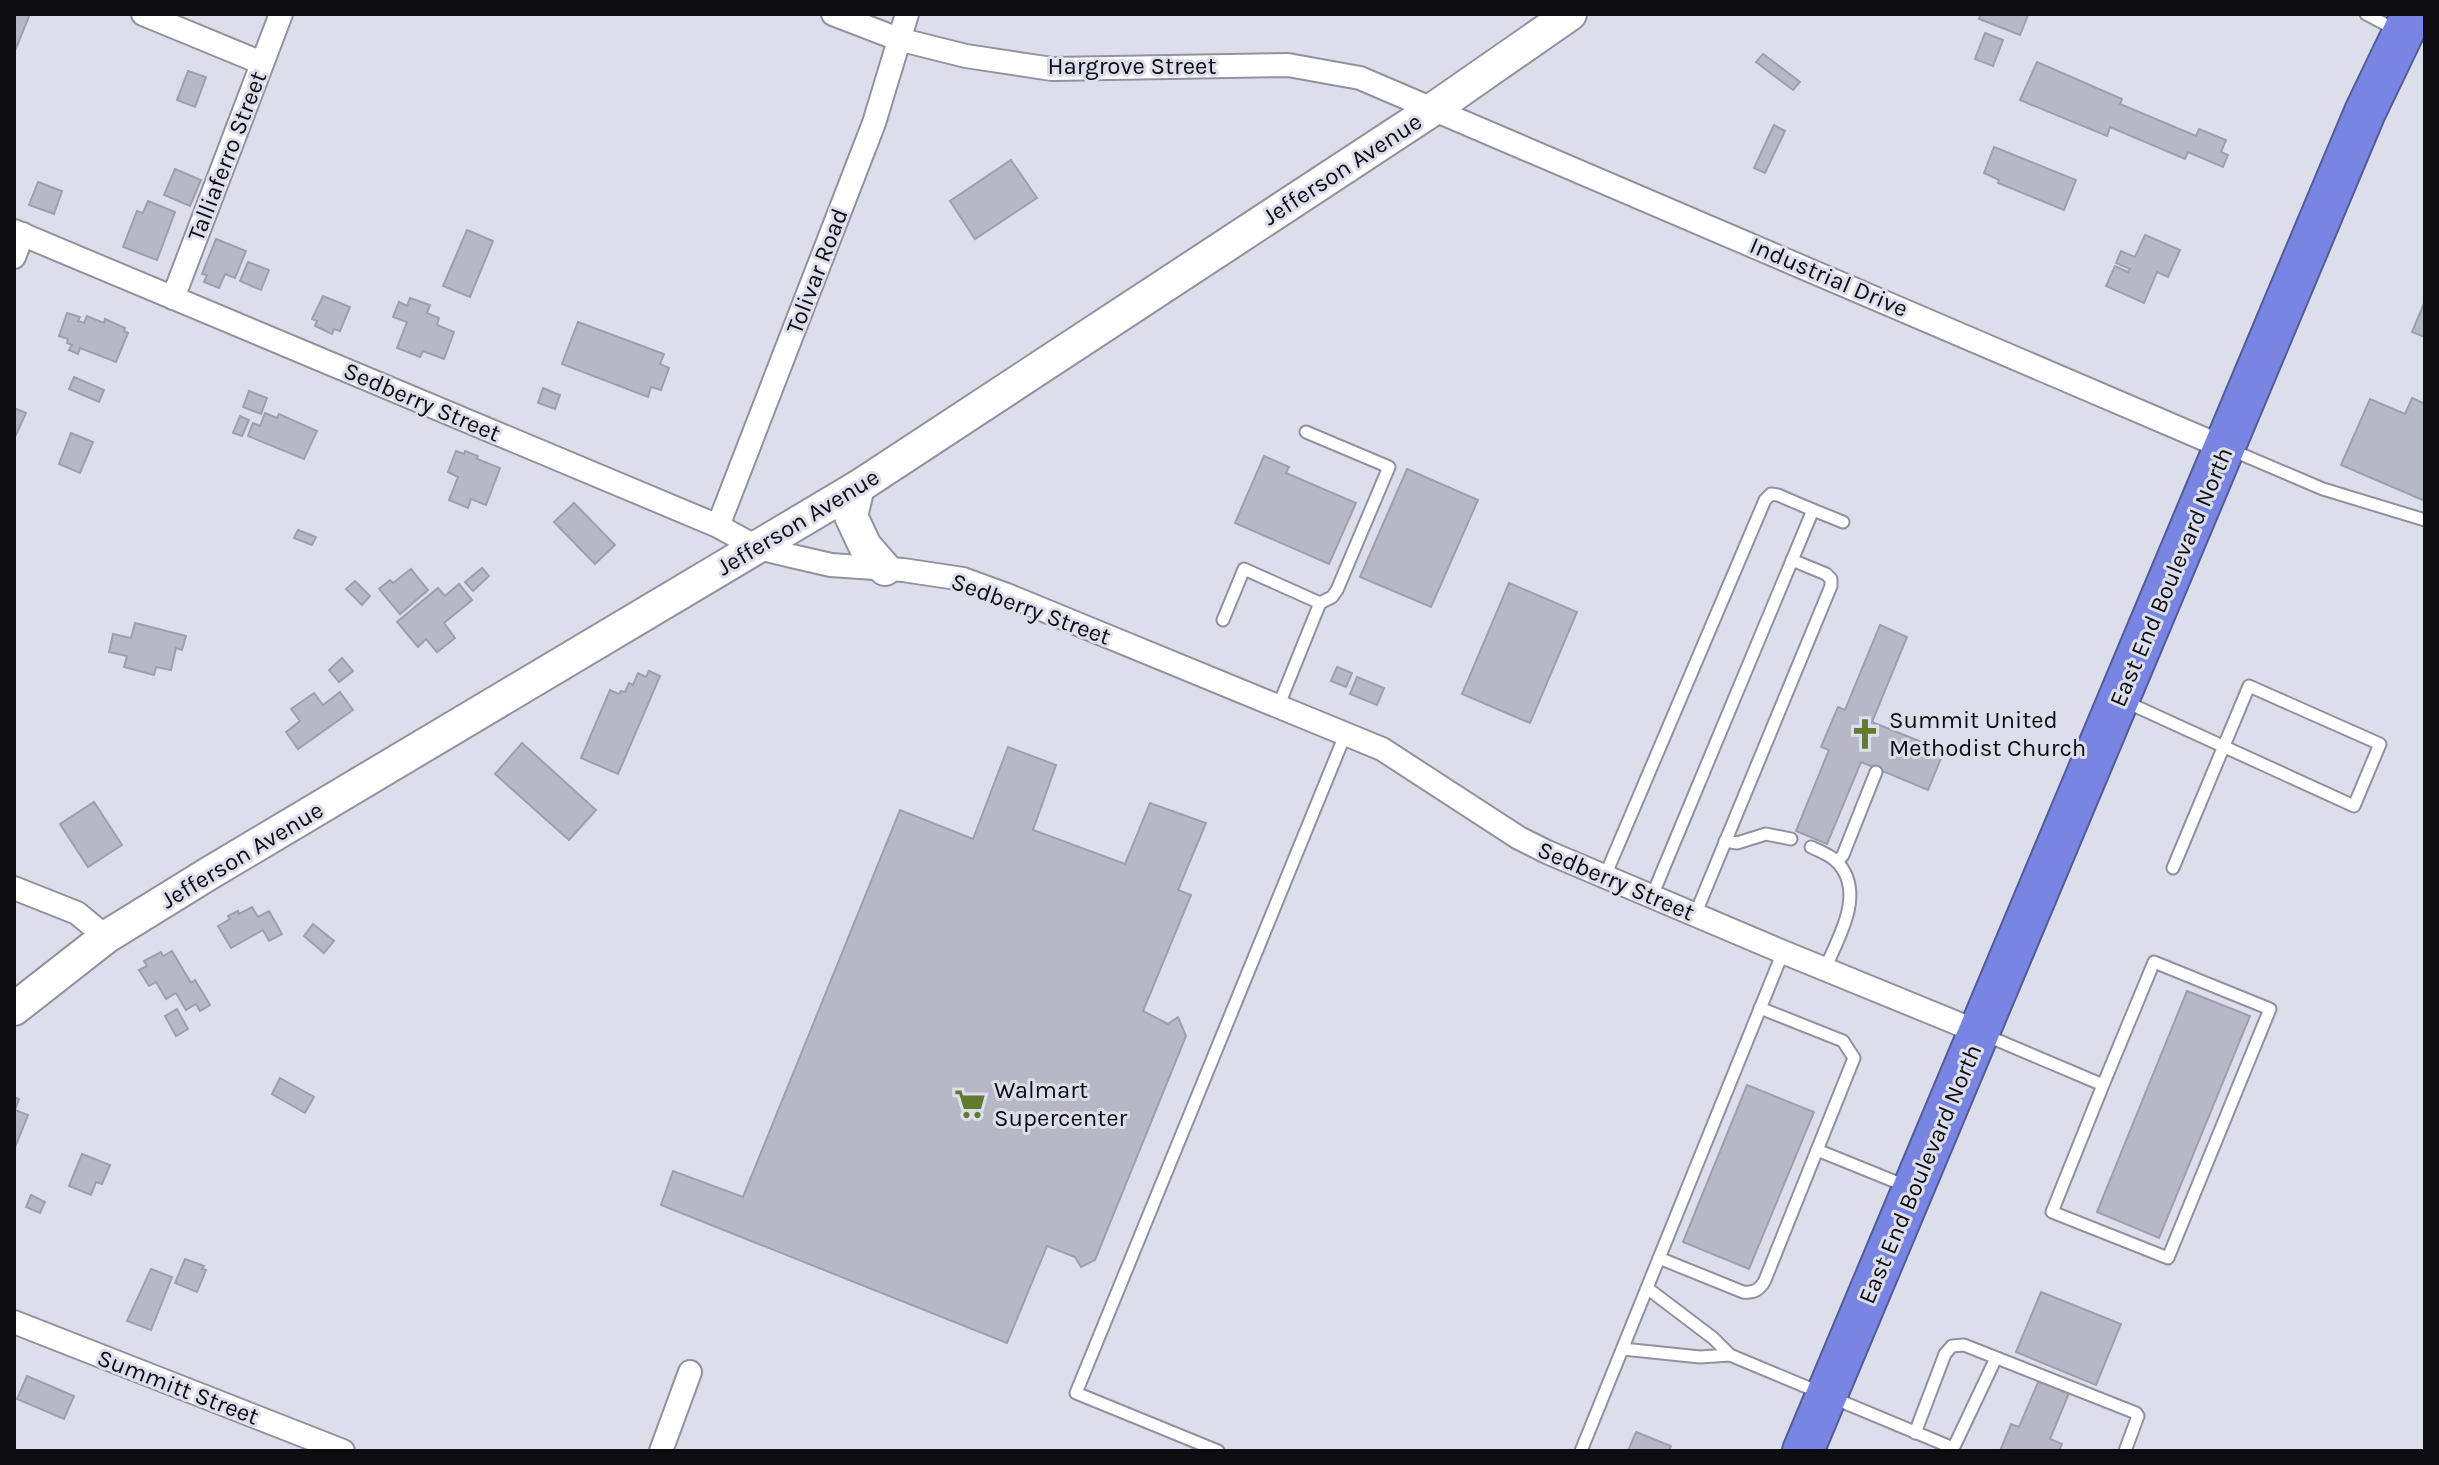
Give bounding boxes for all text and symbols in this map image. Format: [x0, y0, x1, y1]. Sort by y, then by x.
street label: Hargrove Street [1048, 52, 1216, 80]
street label: Talliaferro Street [182, 67, 272, 245]
street label: Jefferson Avenue [1257, 107, 1427, 231]
street label: Tolivar Road [780, 204, 854, 338]
street label: Industrial Drive [1746, 231, 1912, 323]
street label: Sedberry Street [339, 356, 505, 448]
street label: East End Boulevard North [2104, 443, 2238, 711]
street label: Jefferson Avenue [712, 463, 884, 581]
street label: Sedberry Street [947, 567, 1115, 651]
place label: Summit United Methodist Church [1889, 706, 2086, 762]
church icon: Summit United Methodist Church [1848, 717, 1882, 751]
street label: Jefferson Avenue [156, 796, 328, 914]
street label: Sedberry Street [1533, 835, 1699, 927]
street label: East End Boulevard North [1853, 1040, 1987, 1308]
place label: Walmart Supercenter [994, 1076, 1128, 1132]
supermarket icon: Walmart Supercenter [953, 1087, 987, 1121]
street label: Summitt Street [93, 1343, 263, 1431]

